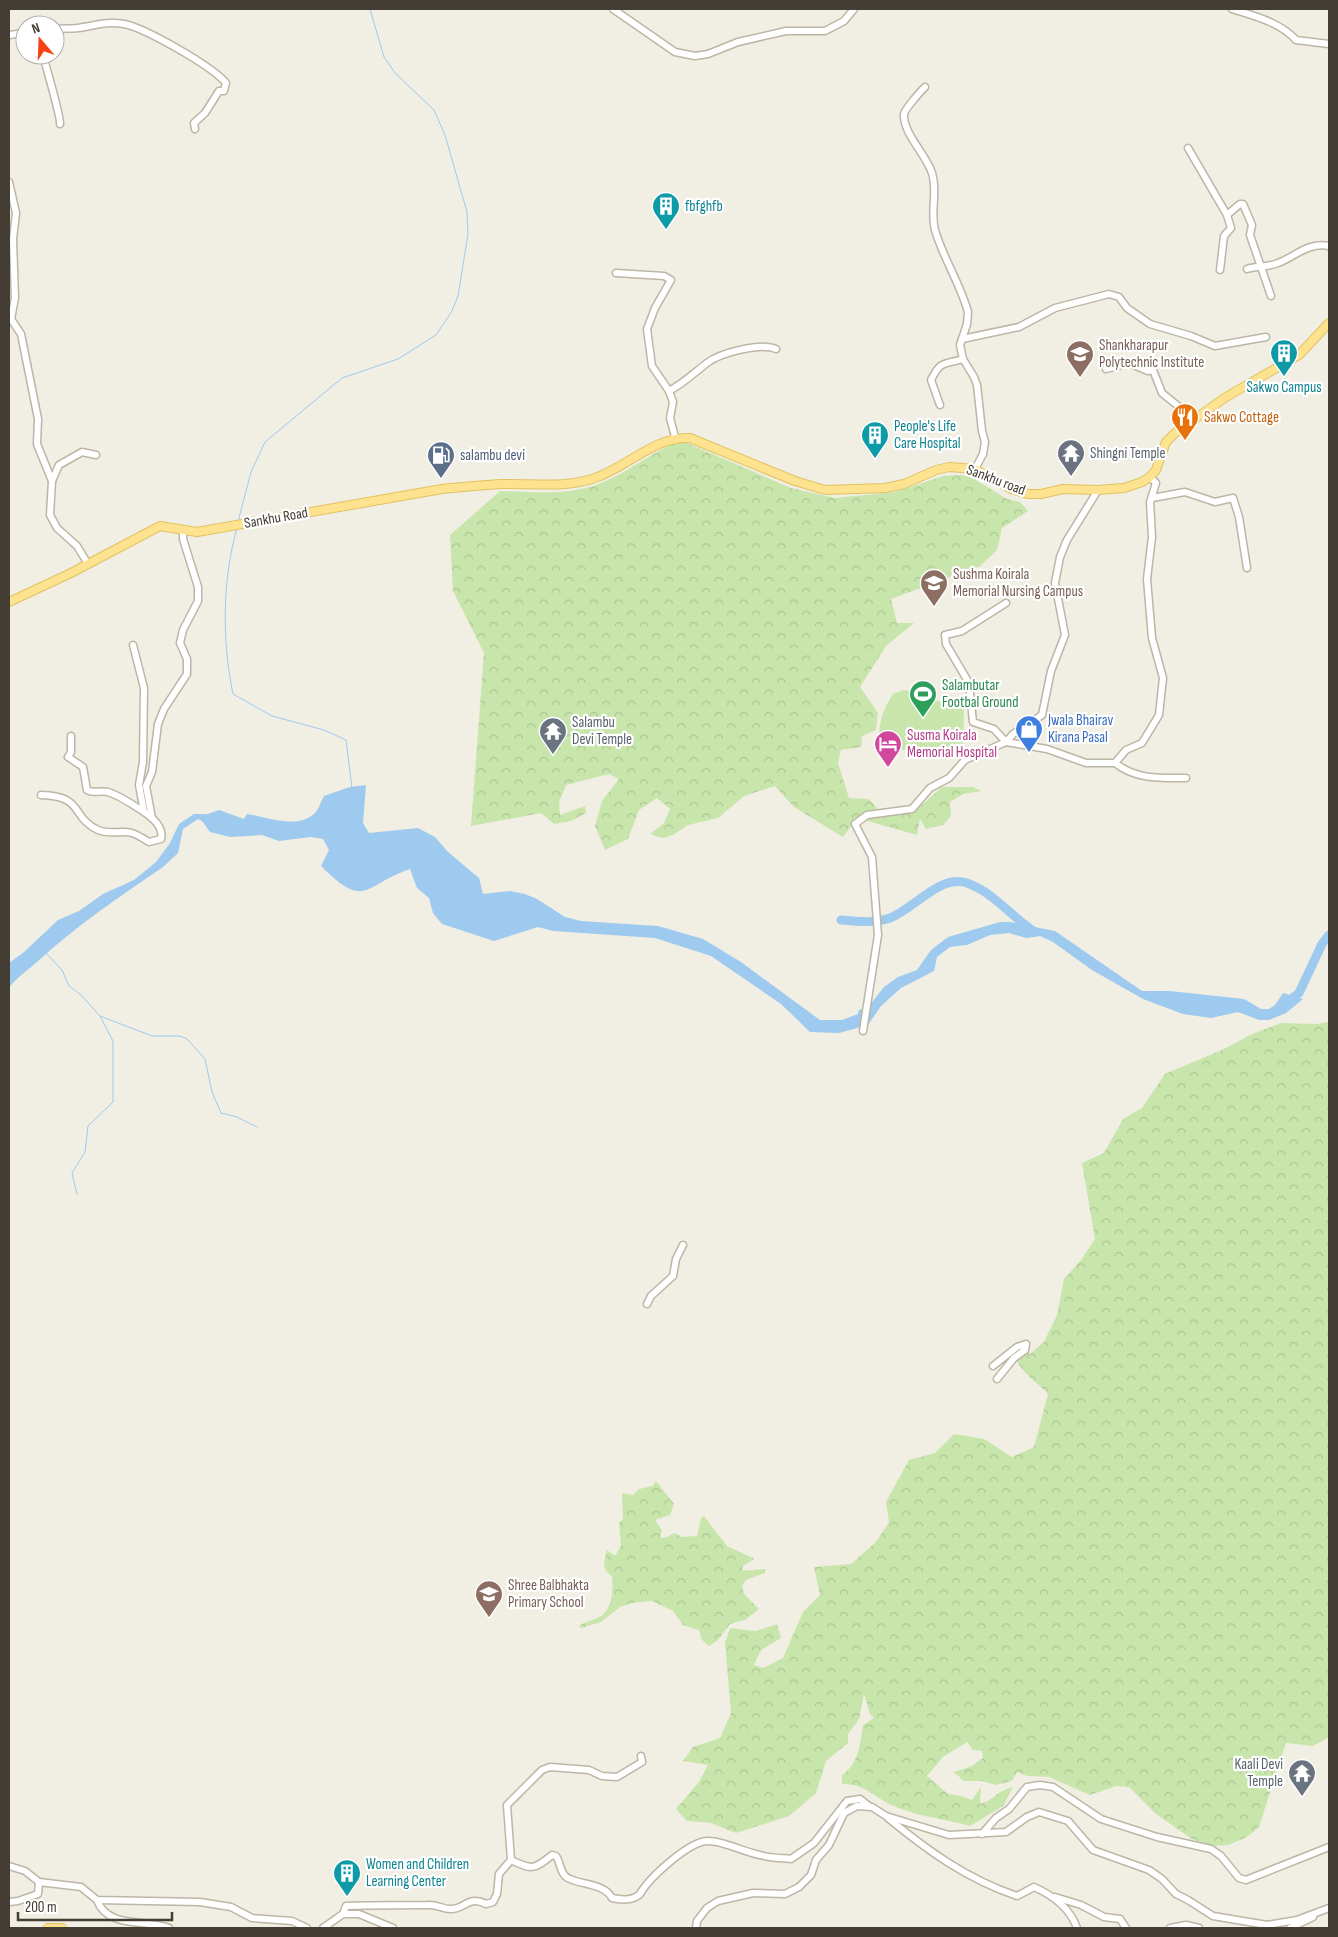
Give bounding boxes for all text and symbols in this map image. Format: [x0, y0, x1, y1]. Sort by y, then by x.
north arrow [15, 15, 65, 65]
text: N [30, 19, 42, 37]
building icon: fbfghfb [651, 191, 681, 230]
place label: fbfghfb [685, 197, 723, 216]
place label: Shankharapur Polytechnic Institute [1099, 336, 1204, 372]
building icon: Sakwo Campus [1269, 338, 1299, 377]
school or university icon: Shankharapur Polytechnic Institute [1065, 339, 1095, 378]
place label: Sakwo Campus [1246, 378, 1322, 397]
restaurant icon: Sakwo Cottage [1170, 402, 1200, 441]
place label: Sakwo Cottage [1204, 408, 1279, 427]
place label: People's Life Care Hospital [894, 417, 961, 453]
building icon: People's Life Care Hospital [860, 420, 890, 459]
temple icon: Shingni Temple [1056, 438, 1086, 477]
fuel station icon: salambu devi [426, 440, 456, 479]
place label: Shingni Temple [1090, 444, 1165, 463]
place label: salambu devi [460, 446, 525, 465]
street label: Sankhu road [964, 460, 1028, 500]
street label: Sankhu Road [243, 503, 309, 533]
place label: Sushma Koirala Memorial Nursing Campus [953, 565, 1083, 601]
school or university icon: Sushma Koirala Memorial Nursing Campus [919, 568, 949, 607]
place label: Salambutar Footbal Ground [942, 676, 1018, 712]
sports icon: Salambutar Footbal Ground [908, 679, 938, 718]
place label: Jwala Bhairav Kirana Pasal [1047, 711, 1113, 747]
place label: Salambu Devi Temple [572, 713, 632, 749]
shop icon: Jwala Bhairav Kirana Pasal [1014, 714, 1044, 753]
temple icon: Salambu Devi Temple [538, 716, 568, 755]
place label: Susma Koirala Memorial Hospital [907, 726, 997, 762]
hotel icon: Susma Koirala Memorial Hospital [873, 729, 903, 768]
place label: Shree Balbhakta Primary School [508, 1576, 589, 1612]
school or university icon: Shree Balbhakta Primary School [474, 1579, 504, 1618]
place label: Kaali Devi Temple [1235, 1755, 1283, 1791]
temple icon: Kaali Devi Temple [1287, 1758, 1317, 1797]
place label: Women and Children Learning Center [366, 1855, 469, 1891]
building icon: Women and Children Learning Center [332, 1858, 362, 1897]
scale bar [18, 1890, 171, 1922]
text: 200 m [25, 1898, 57, 1917]

